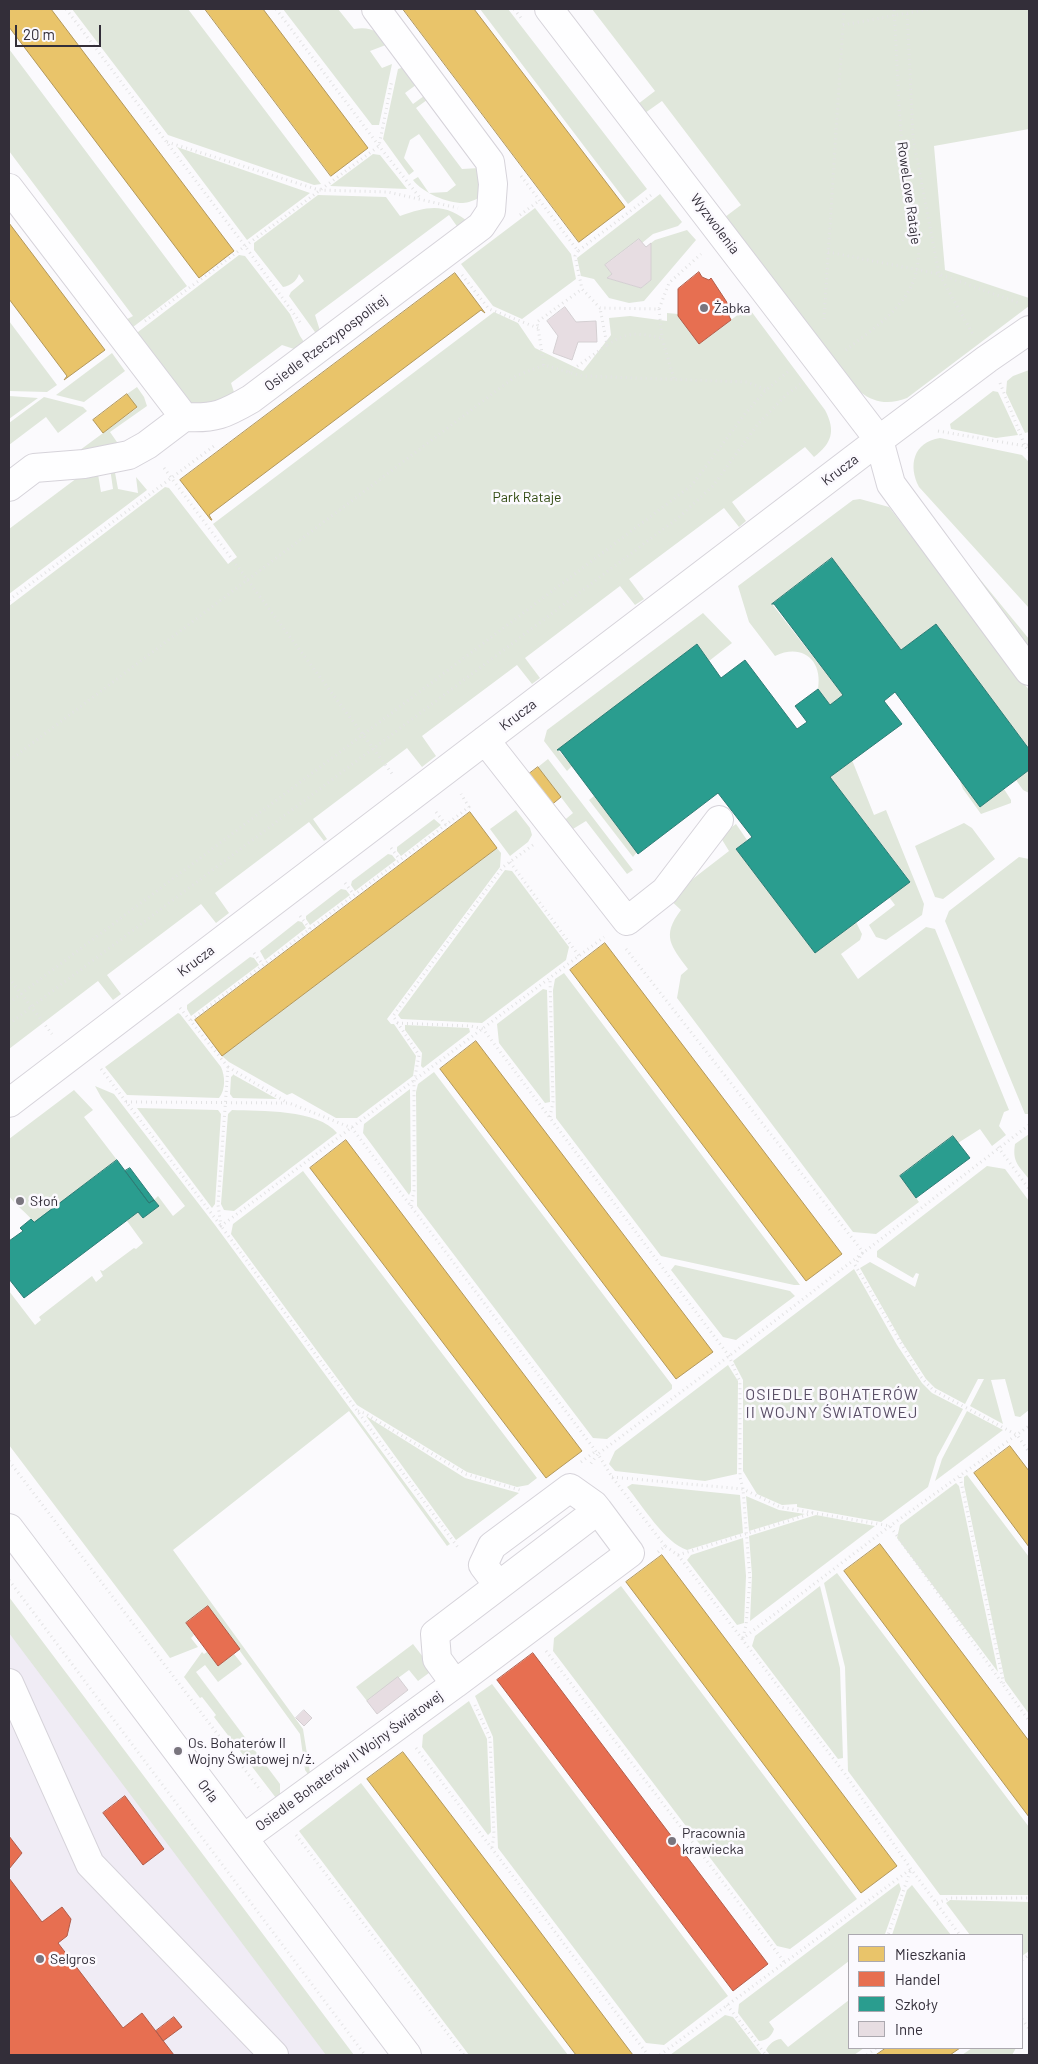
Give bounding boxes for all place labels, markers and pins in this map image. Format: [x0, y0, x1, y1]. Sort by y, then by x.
place label: Żabka [714, 300, 751, 316]
marker: Żabka [698, 302, 710, 314]
place label: Słoń [30, 1193, 58, 1209]
marker: Słoń [14, 1195, 26, 1207]
place label: Os. Bohaterów II Wojny Światowej n/ż. [188, 1735, 315, 1768]
marker: Os. Bohaterów II Wojny Światowej n/ż. [172, 1745, 184, 1757]
place label: Pracownia krawiecka [682, 1825, 745, 1858]
marker: Pracownia krawiecka [666, 1835, 678, 1847]
place label: Selgros [50, 1951, 96, 1967]
marker: Selgros [34, 1953, 46, 1965]

